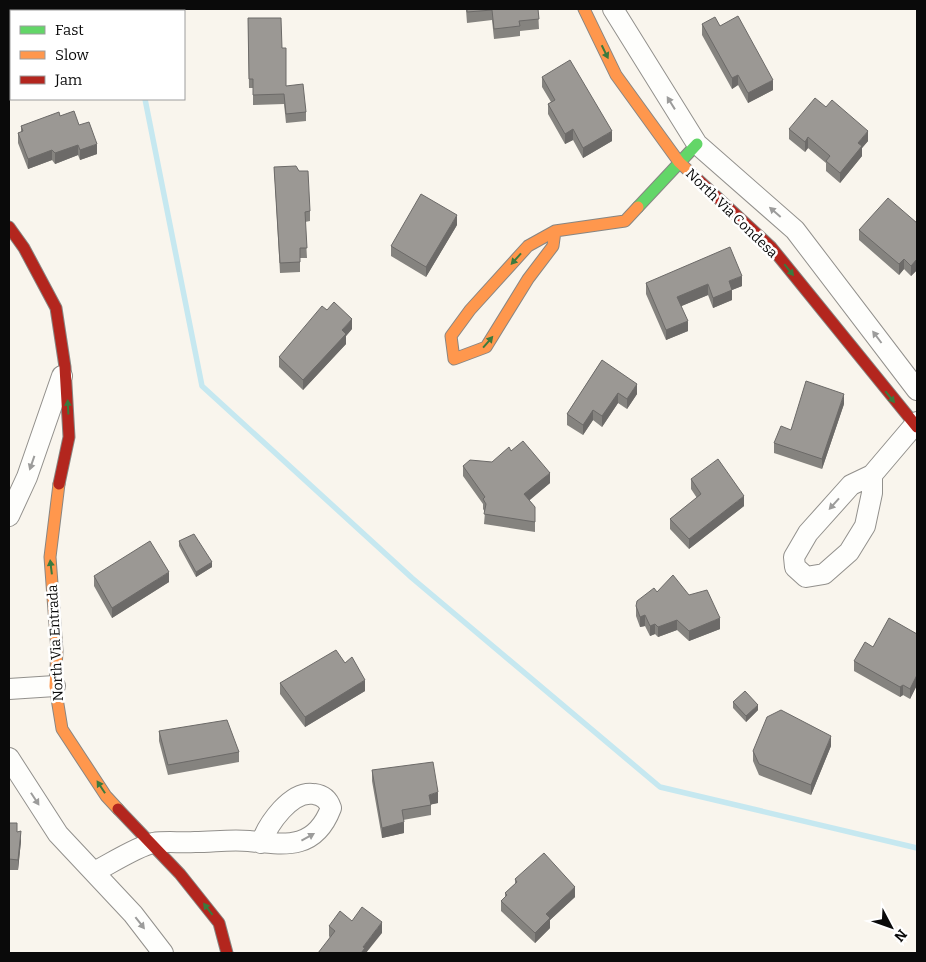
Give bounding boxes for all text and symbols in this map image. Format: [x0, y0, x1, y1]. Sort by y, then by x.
legend [10, 10, 185, 100]
text: Fast [55, 21, 84, 39]
one-way arrow [601, 45, 610, 60]
text: Slow [55, 46, 90, 64]
text: Jam [54, 71, 83, 89]
one-way arrow [667, 96, 676, 109]
street label: North Via Condesa [682, 165, 781, 262]
one-way arrow [769, 206, 781, 218]
one-way arrow [510, 253, 522, 265]
one-way arrow [783, 263, 794, 276]
one-way arrow [872, 330, 882, 344]
one-way arrow [482, 336, 493, 348]
one-way arrow [885, 390, 896, 403]
one-way arrow [63, 398, 71, 414]
one-way arrow [28, 456, 36, 471]
one-way arrow [828, 498, 840, 510]
one-way arrow [47, 559, 55, 575]
street label: North Via Entrada [44, 584, 67, 702]
one-way arrow [96, 781, 106, 794]
one-way arrow [31, 792, 40, 806]
one-way arrow [302, 833, 315, 842]
north arrow [866, 902, 916, 952]
one-way arrow [202, 903, 213, 916]
one-way arrow [135, 916, 146, 929]
text: N [890, 926, 910, 945]

